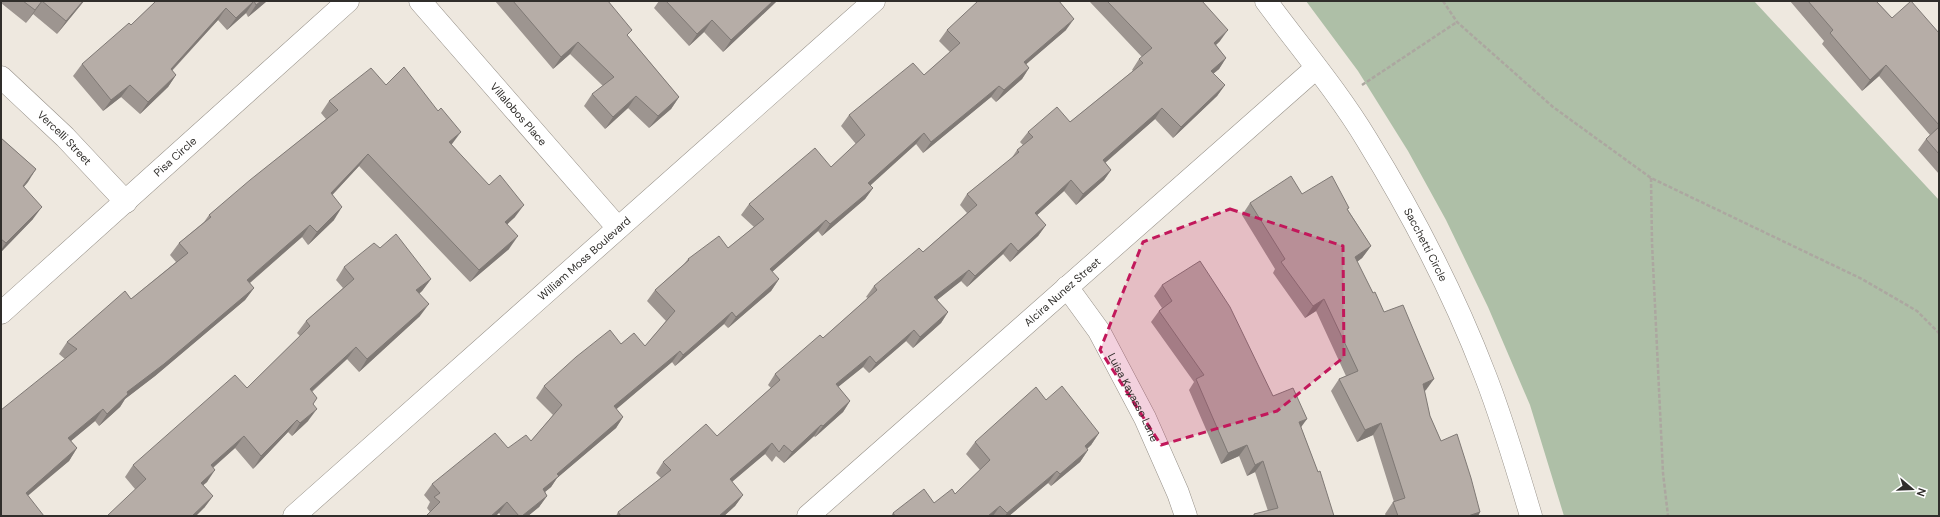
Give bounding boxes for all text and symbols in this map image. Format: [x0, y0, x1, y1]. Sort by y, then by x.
street label: Villalobos Place [487, 80, 550, 148]
street label: Vercelli Street [35, 108, 95, 168]
street label: Pisa Circle [151, 134, 199, 179]
street label: Sacchetti Circle [1401, 205, 1451, 284]
street label: William Moss Boulevard [535, 213, 634, 303]
street label: Alcira Nunez Street [1021, 254, 1103, 329]
street label: Luisa Kayasso Lane [1105, 350, 1162, 444]
north arrow [1892, 469, 1932, 509]
text: N [1914, 486, 1929, 498]

